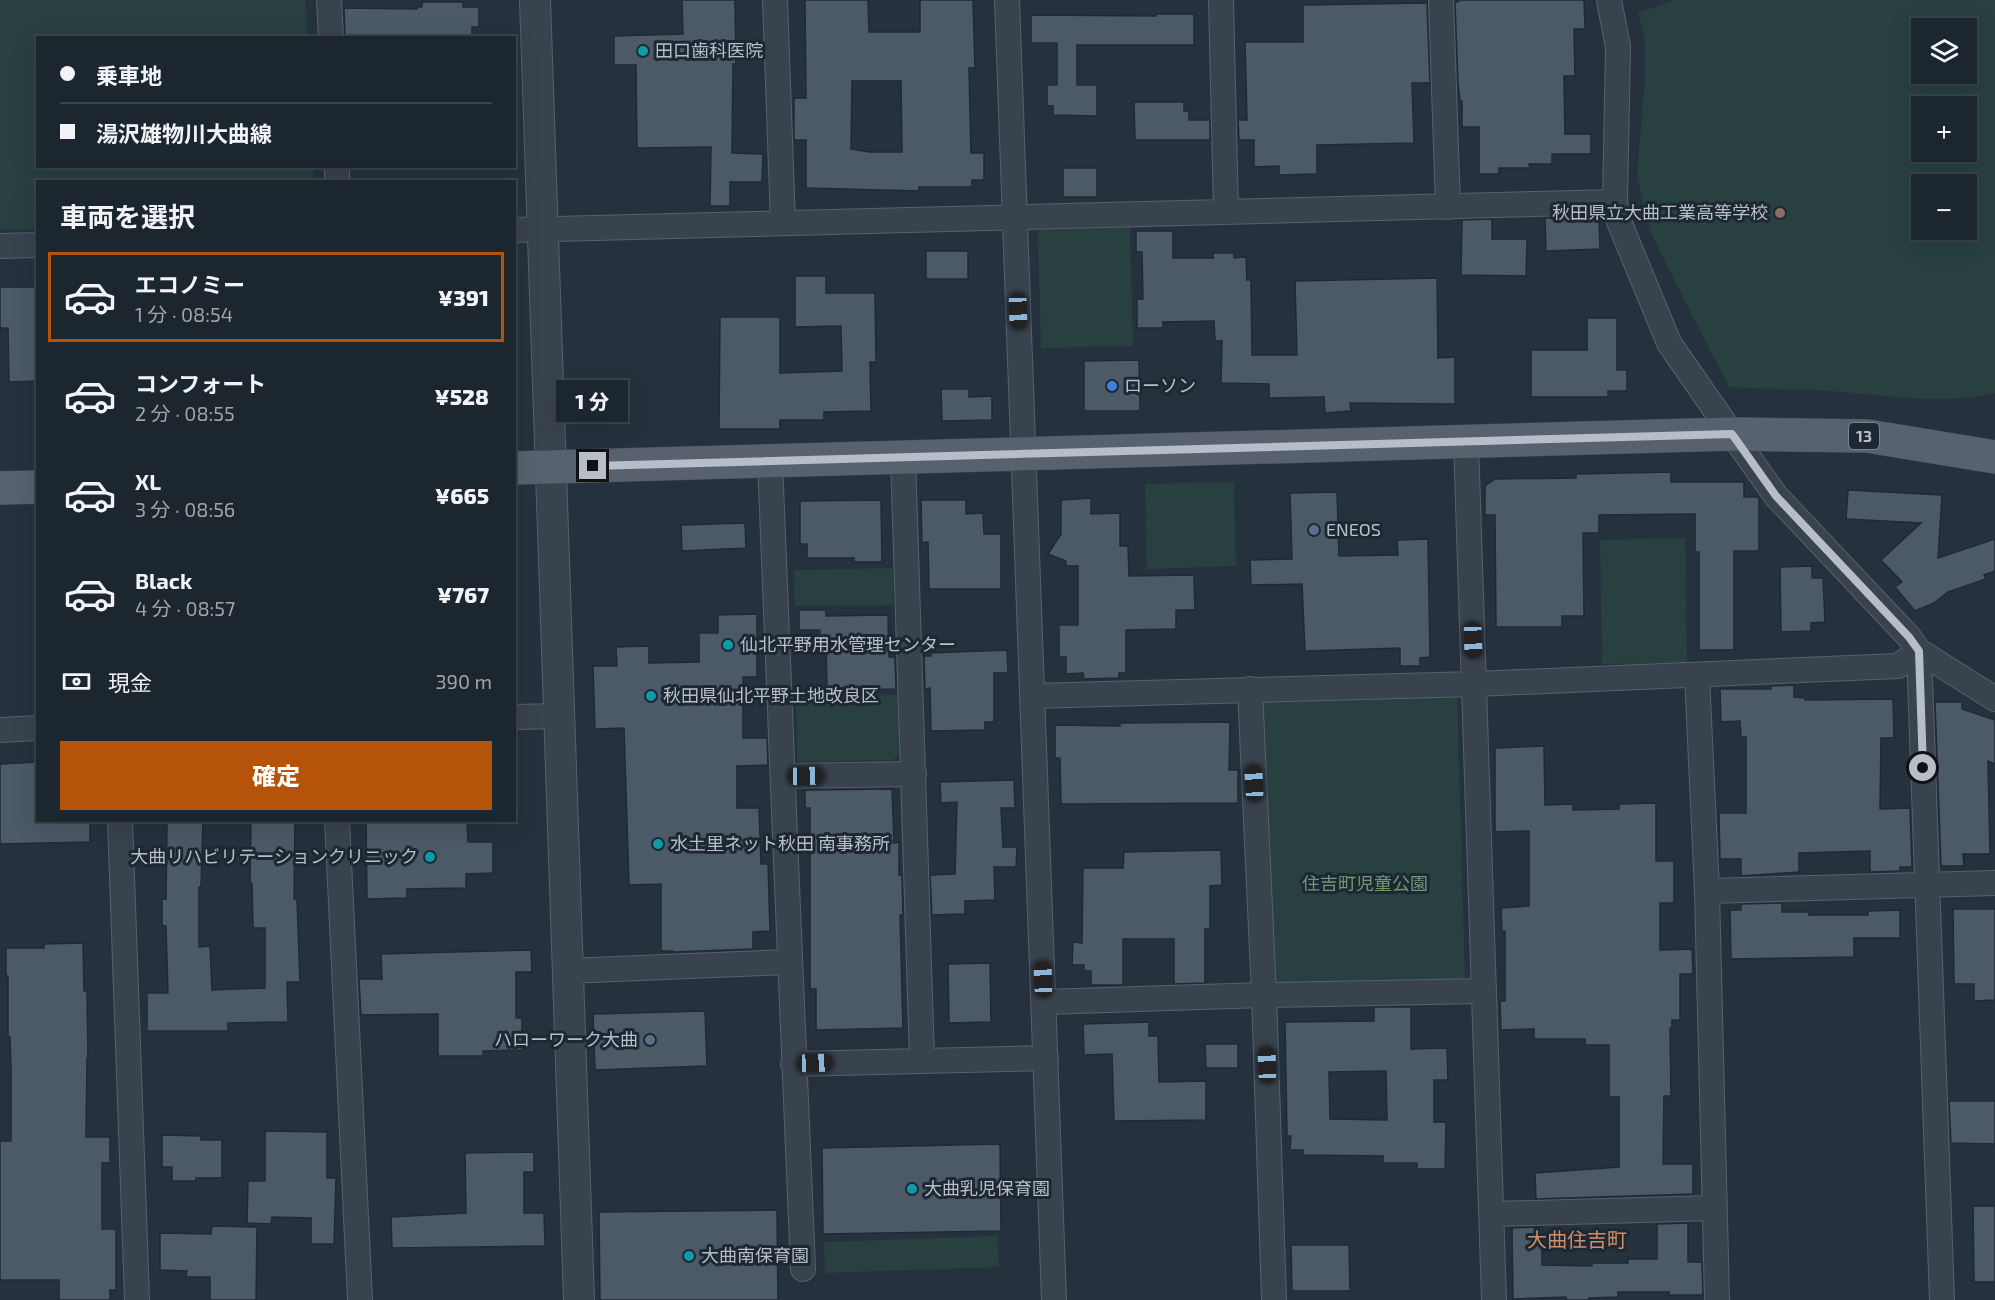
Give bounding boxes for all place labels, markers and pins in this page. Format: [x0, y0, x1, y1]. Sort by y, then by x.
place label: 田口歯科医院 [655, 39, 763, 61]
marker: 田口歯科医院 [636, 44, 650, 58]
place label: 秋田県立大曲工業高等学校 [1552, 201, 1768, 223]
marker: 秋田県立大曲工業高等学校 [1773, 206, 1787, 220]
place label: ローソン [1124, 374, 1196, 396]
marker: ローソン [1105, 379, 1119, 393]
place label: ENEOS [1326, 518, 1381, 540]
marker: ENEOS [1307, 523, 1321, 537]
place label: 仙北平野用水管理センター [740, 633, 956, 655]
marker: 仙北平野用水管理センター [721, 638, 735, 652]
place label: 秋田県仙北平野土地改良区 [663, 684, 879, 706]
marker: 秋田県仙北平野土地改良区 [644, 689, 658, 703]
place label: 水土里ネット秋田 南事務所 [670, 832, 890, 854]
marker: 水土里ネット秋田 南事務所 [651, 837, 665, 851]
place label: 大曲リハビリテーションクリニック [130, 845, 418, 867]
marker: 大曲リハビリテーションクリニック [423, 850, 437, 864]
place label: ハローワーク大曲 [494, 1028, 638, 1050]
marker: ハローワーク大曲 [643, 1033, 657, 1047]
place label: 大曲乳児保育園 [924, 1177, 1050, 1199]
marker: 大曲乳児保育園 [905, 1182, 919, 1196]
place label: 大曲南保育園 [701, 1244, 809, 1266]
marker: 大曲南保育園 [682, 1249, 696, 1263]

